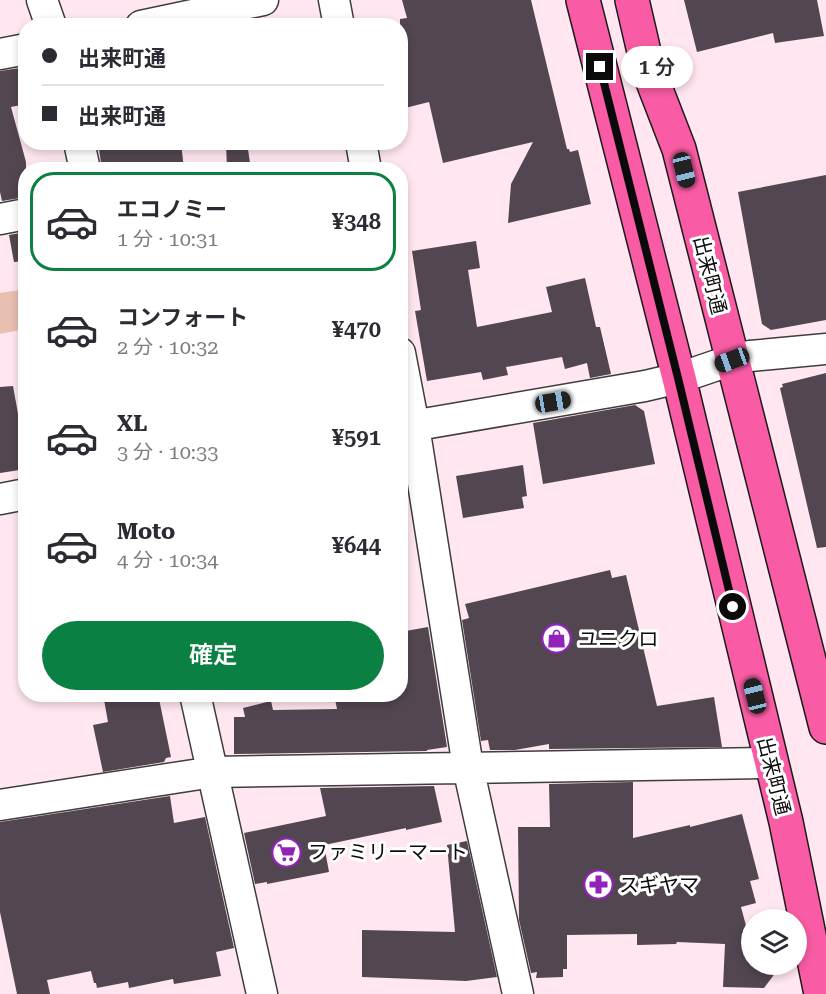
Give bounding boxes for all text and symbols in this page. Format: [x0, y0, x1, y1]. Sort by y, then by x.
text: 出来町通 [78, 46, 166, 71]
callout: 1 分 [621, 46, 693, 88]
route end [586, 53, 613, 80]
text: 1 分 [639, 55, 675, 79]
text: 出来町通 [78, 104, 166, 129]
car [671, 150, 697, 190]
icon: car [45, 195, 99, 249]
text: エコノミー [117, 197, 227, 222]
text: ¥348 [332, 209, 381, 234]
text: 1 分 · 10:31 [117, 227, 218, 251]
street label: 出来町通 [689, 233, 731, 317]
icon: car [45, 303, 99, 357]
text: コンフォート [117, 305, 248, 330]
text: ¥470 [332, 317, 381, 342]
text: 2 分 · 10:32 [117, 335, 218, 359]
car [712, 345, 752, 375]
car [534, 390, 572, 414]
icon: car [45, 411, 99, 465]
text: XL [117, 411, 147, 436]
text: ¥591 [332, 425, 381, 450]
text: 3 分 · 10:33 [117, 440, 218, 464]
icon: car [45, 519, 99, 573]
text: Moto [117, 519, 175, 544]
text: ¥644 [332, 533, 381, 558]
text: 4 分 · 10:34 [117, 548, 218, 572]
route start [719, 593, 746, 620]
button: 確定 [42, 621, 384, 690]
shop icon: ユニクロ [541, 623, 573, 655]
place label: ユニクロ [578, 627, 658, 651]
car [742, 676, 768, 716]
street label: 出来町通 [753, 734, 795, 818]
supermarket icon: ファミリーマート [271, 836, 303, 868]
place label: ファミリーマート [308, 840, 468, 864]
pharmacy icon: スギヤマ [582, 869, 614, 901]
place label: スギヤマ [619, 873, 699, 897]
map controls [741, 909, 807, 975]
button: layers [741, 909, 807, 975]

